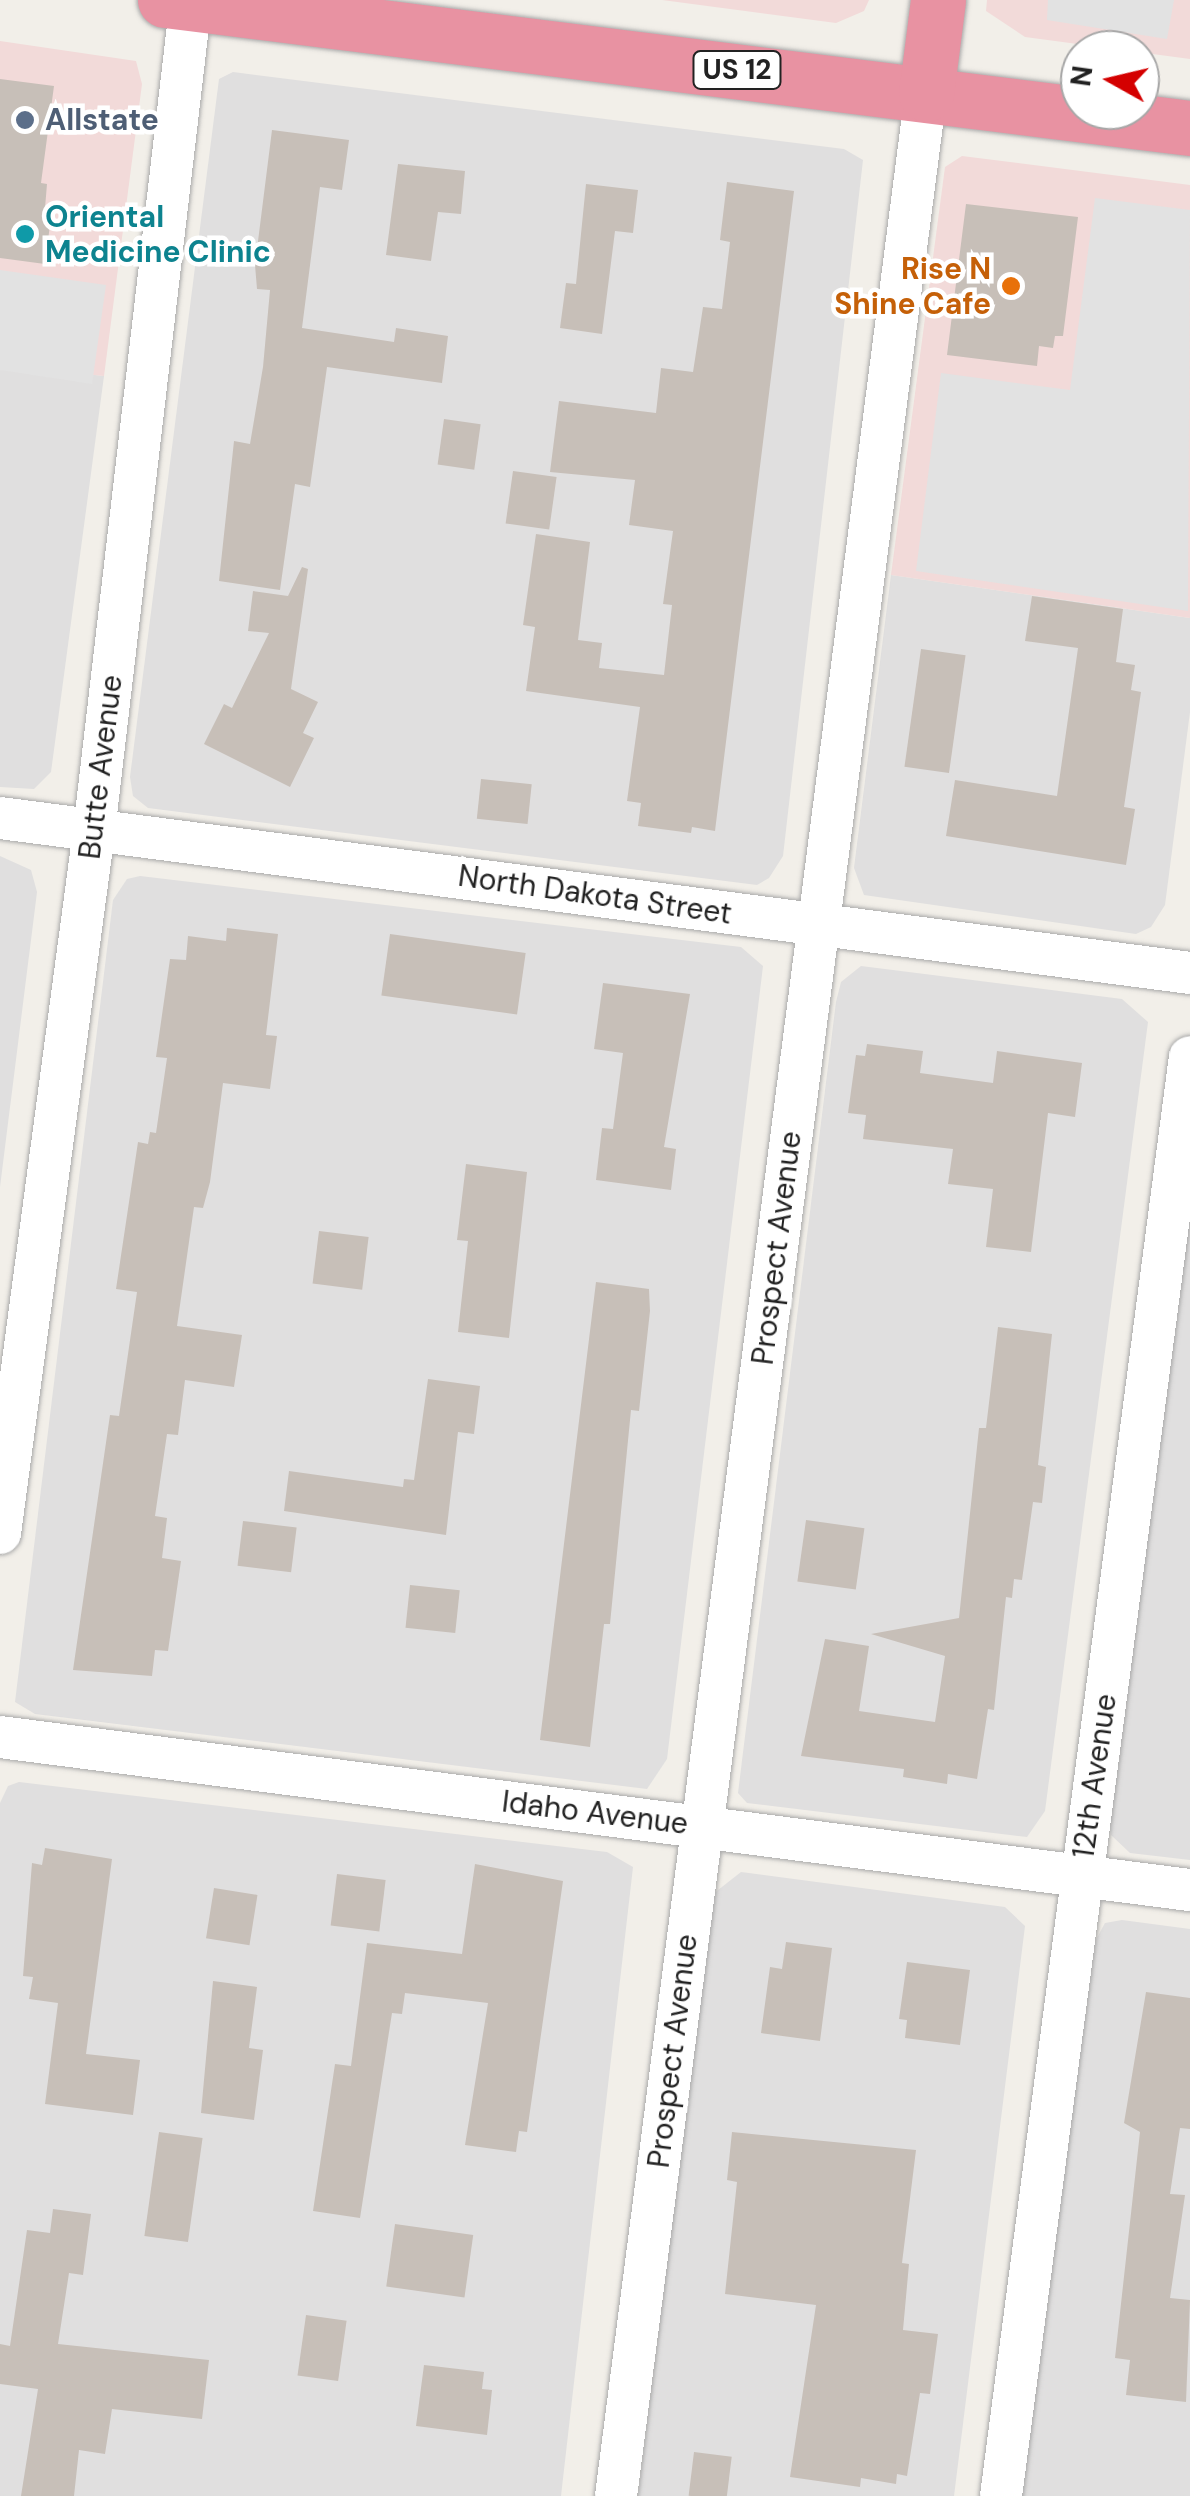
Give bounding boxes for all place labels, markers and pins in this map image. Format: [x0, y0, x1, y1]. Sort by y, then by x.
place label: Allstate [45, 102, 159, 138]
marker: Allstate [14, 109, 36, 131]
place label: Oriental Medicine Clinic [45, 199, 271, 270]
marker: Oriental Medicine Clinic [14, 223, 36, 245]
place label: Rise N Shine Cafe [834, 251, 991, 322]
marker: Rise N Shine Cafe [1000, 275, 1022, 297]

